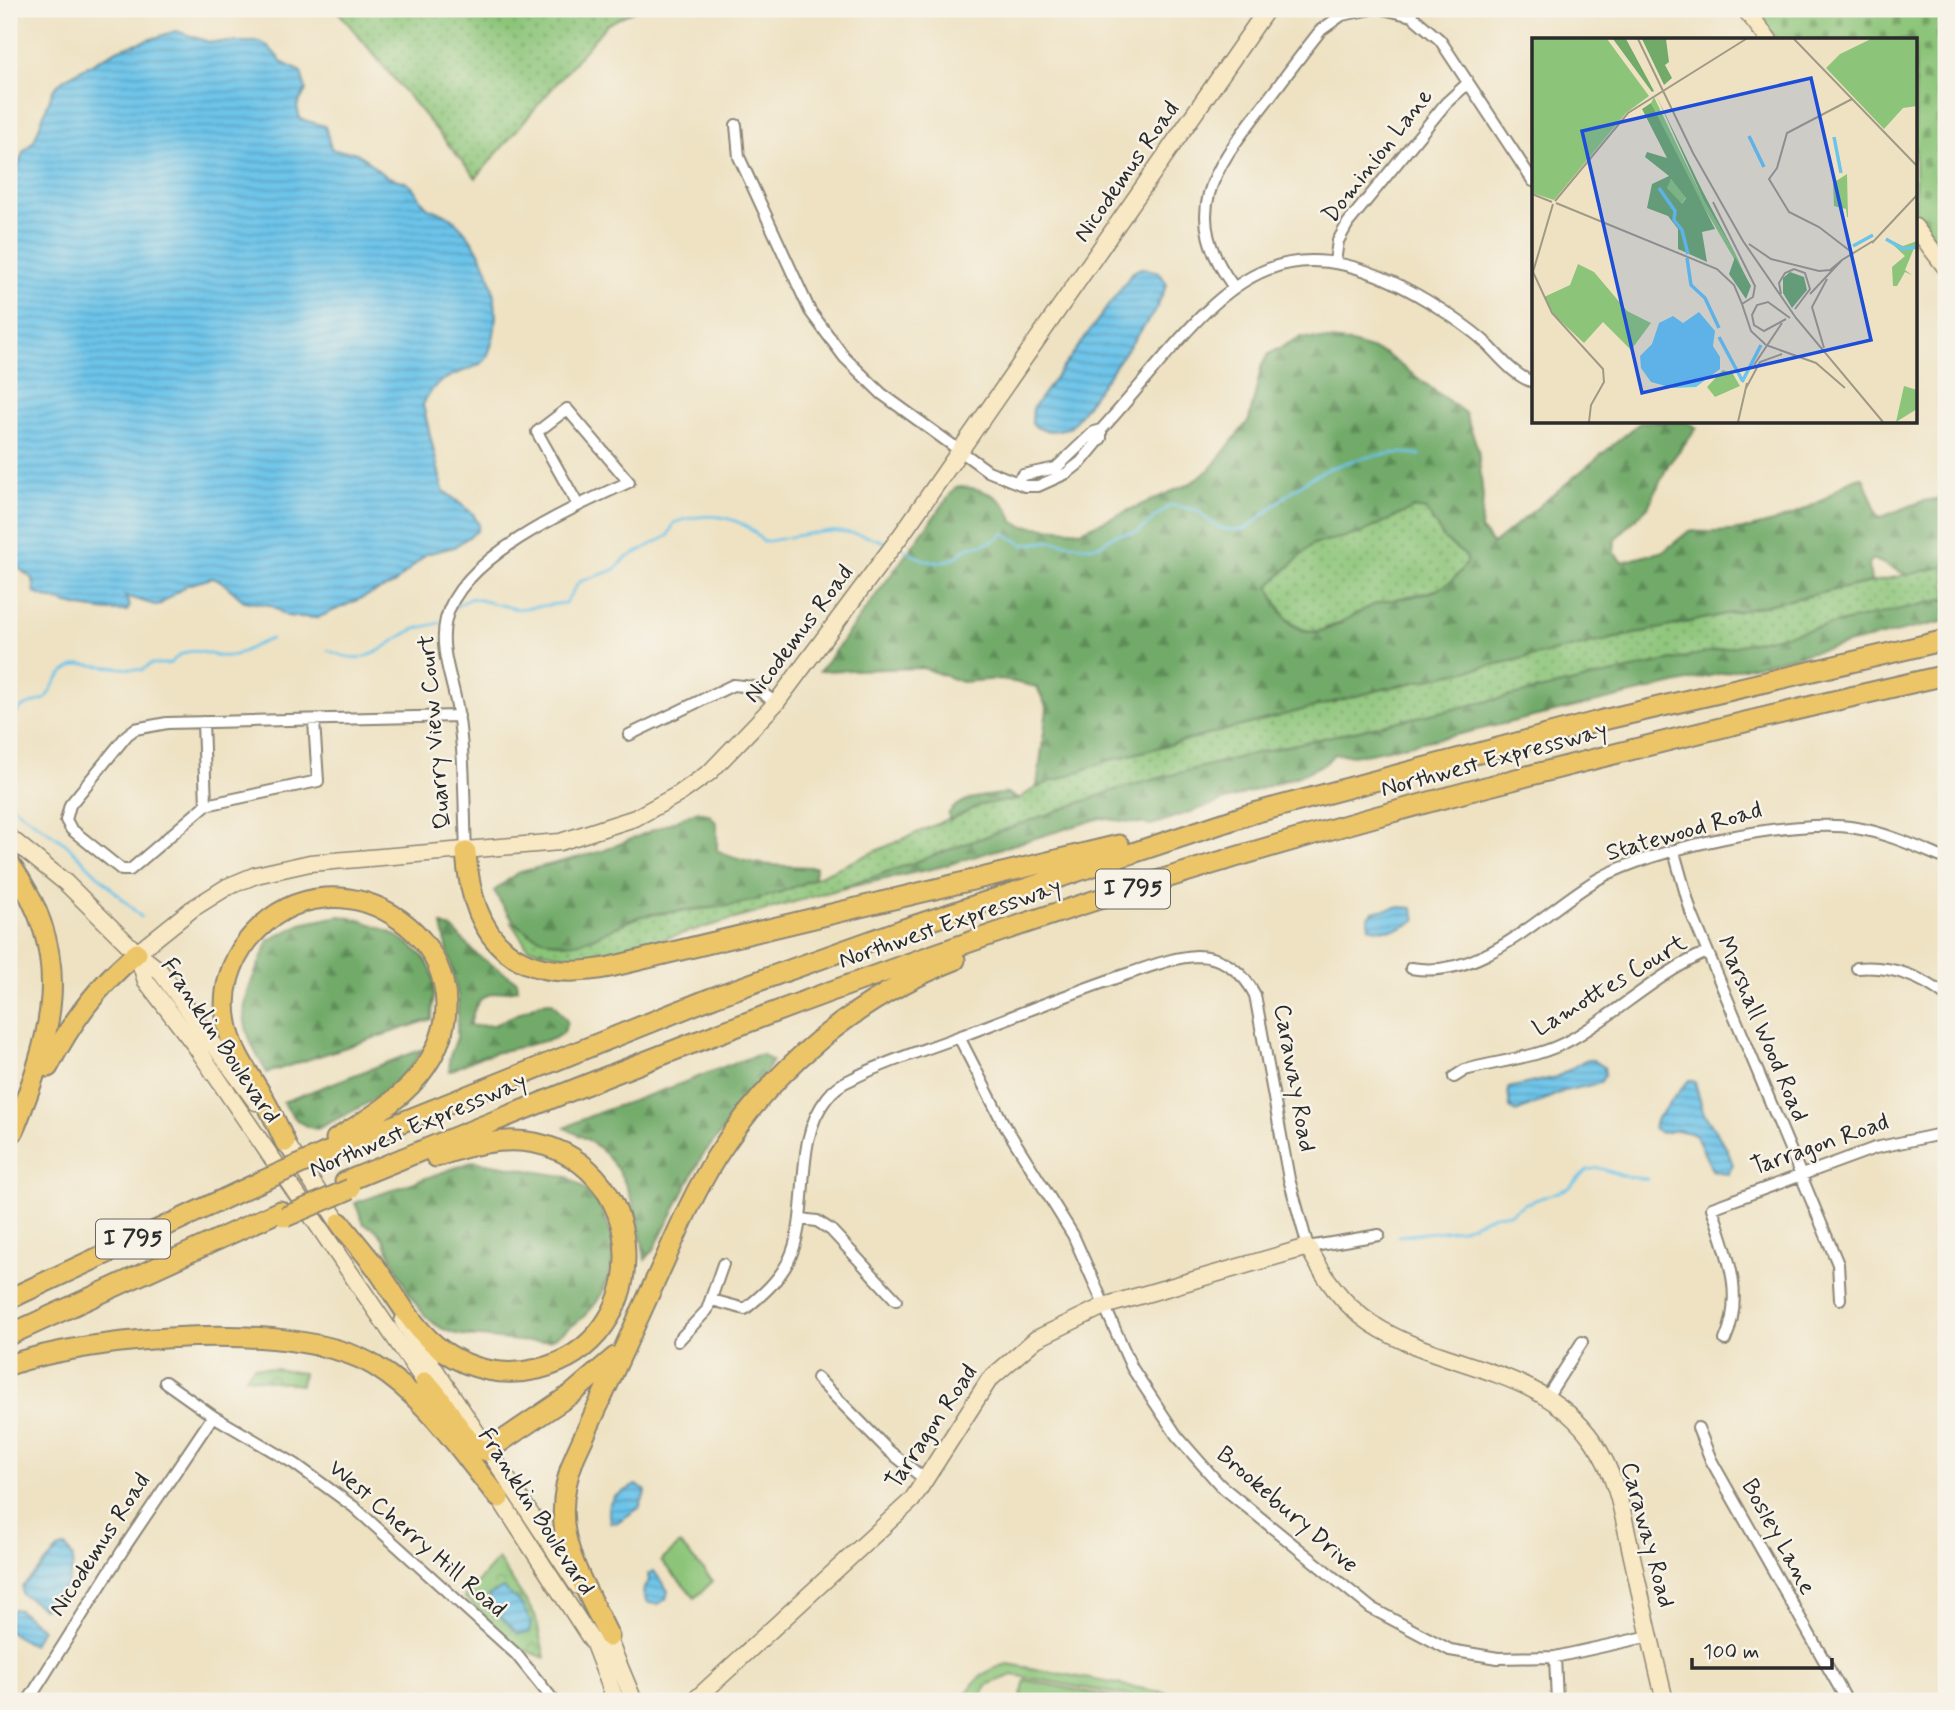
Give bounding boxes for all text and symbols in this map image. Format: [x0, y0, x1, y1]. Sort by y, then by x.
inset map [1532, 38, 1916, 424]
street label: Dominion Lane [1316, 82, 1440, 230]
street label: Nicodemus Road [1067, 95, 1187, 249]
street label: Nicodemus Road [737, 559, 861, 709]
street label: Quarry View Court [411, 633, 459, 831]
street label: Northwest Expressway [1377, 715, 1611, 805]
street label: Statewood Road [1602, 795, 1766, 869]
road number: I 795 [1096, 870, 1170, 908]
street label: Northwest Expressway [835, 871, 1065, 977]
street label: Lamottes Court [1527, 928, 1693, 1044]
street label: Marshall Wood Road [1709, 932, 1815, 1126]
street label: Franklin Boulevard [153, 952, 287, 1130]
street label: Caraway Road [1266, 1002, 1322, 1154]
street label: Northwest Expressway [304, 1066, 532, 1186]
street label: Tarragon Road [1747, 1107, 1893, 1183]
road number: I 795 [96, 1220, 170, 1258]
street label: Tarragon Road [879, 1359, 985, 1495]
street label: Franklin Boulevard [470, 1422, 602, 1602]
street label: Brookebury Drive [1209, 1440, 1365, 1580]
street label: West Cherry Hill Road [321, 1453, 513, 1625]
street label: Caraway Road [1613, 1459, 1681, 1611]
street label: Nicodemus Road [42, 1467, 158, 1623]
street label: Bosley Lane [1734, 1474, 1823, 1600]
scale bar [1692, 1626, 1832, 1670]
text: 100 m [1703, 1638, 1759, 1666]

